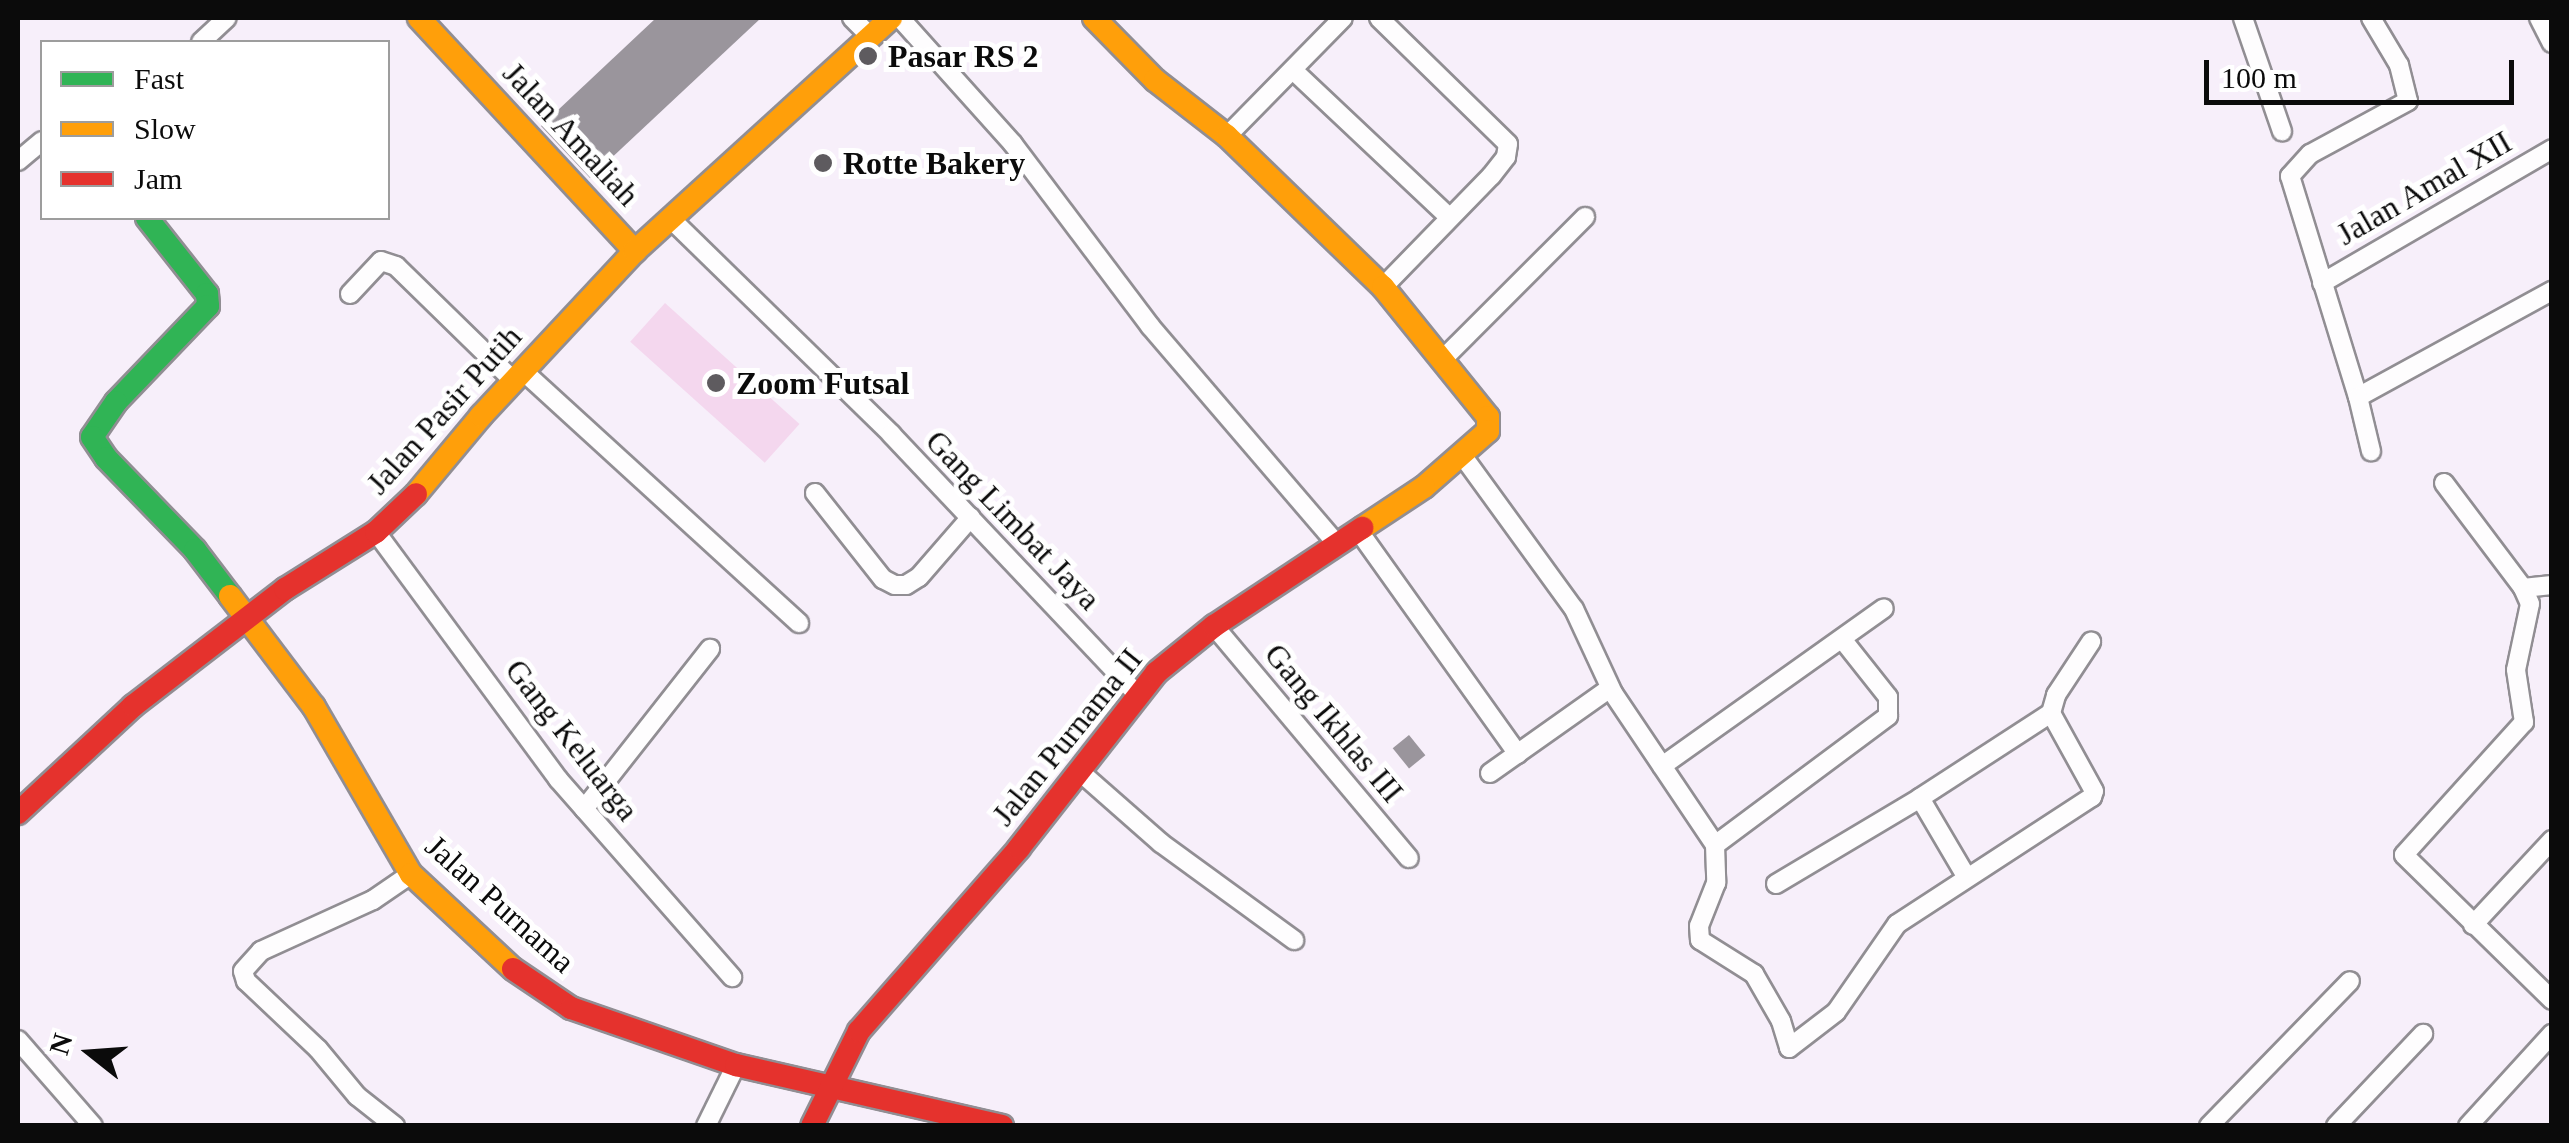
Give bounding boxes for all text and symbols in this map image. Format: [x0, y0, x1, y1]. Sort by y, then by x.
place label: Pasar RS 2 [888, 37, 1039, 75]
legend [40, 40, 390, 220]
scale bar [2209, 40, 2519, 102]
marker: Pasar RS 2 [857, 45, 879, 67]
street label: Jalan Amaliah [494, 54, 648, 214]
text: 100 m [2221, 61, 2297, 94]
text: Fast [134, 62, 184, 95]
text: Slow [134, 112, 196, 145]
street label: Jalan Amal XII [2329, 122, 2519, 254]
place label: Rotte Bakery [843, 144, 1025, 182]
marker: Rotte Bakery [812, 152, 834, 174]
text: Jam [134, 162, 182, 195]
street label: Jalan Pasir Putih [358, 318, 530, 502]
place label: Zoom Futsal [736, 364, 909, 402]
marker: Zoom Futsal [705, 372, 727, 394]
street label: Gang Limbat Jaya [918, 422, 1108, 618]
street label: Gang Ikhlas III [1256, 636, 1412, 810]
street label: Jalan Purnama II [984, 641, 1150, 833]
street label: Gang Keluarga [497, 652, 647, 828]
street label: Jalan Purnama [417, 827, 583, 981]
north arrow [40, 1003, 140, 1103]
text: N [43, 1030, 79, 1058]

